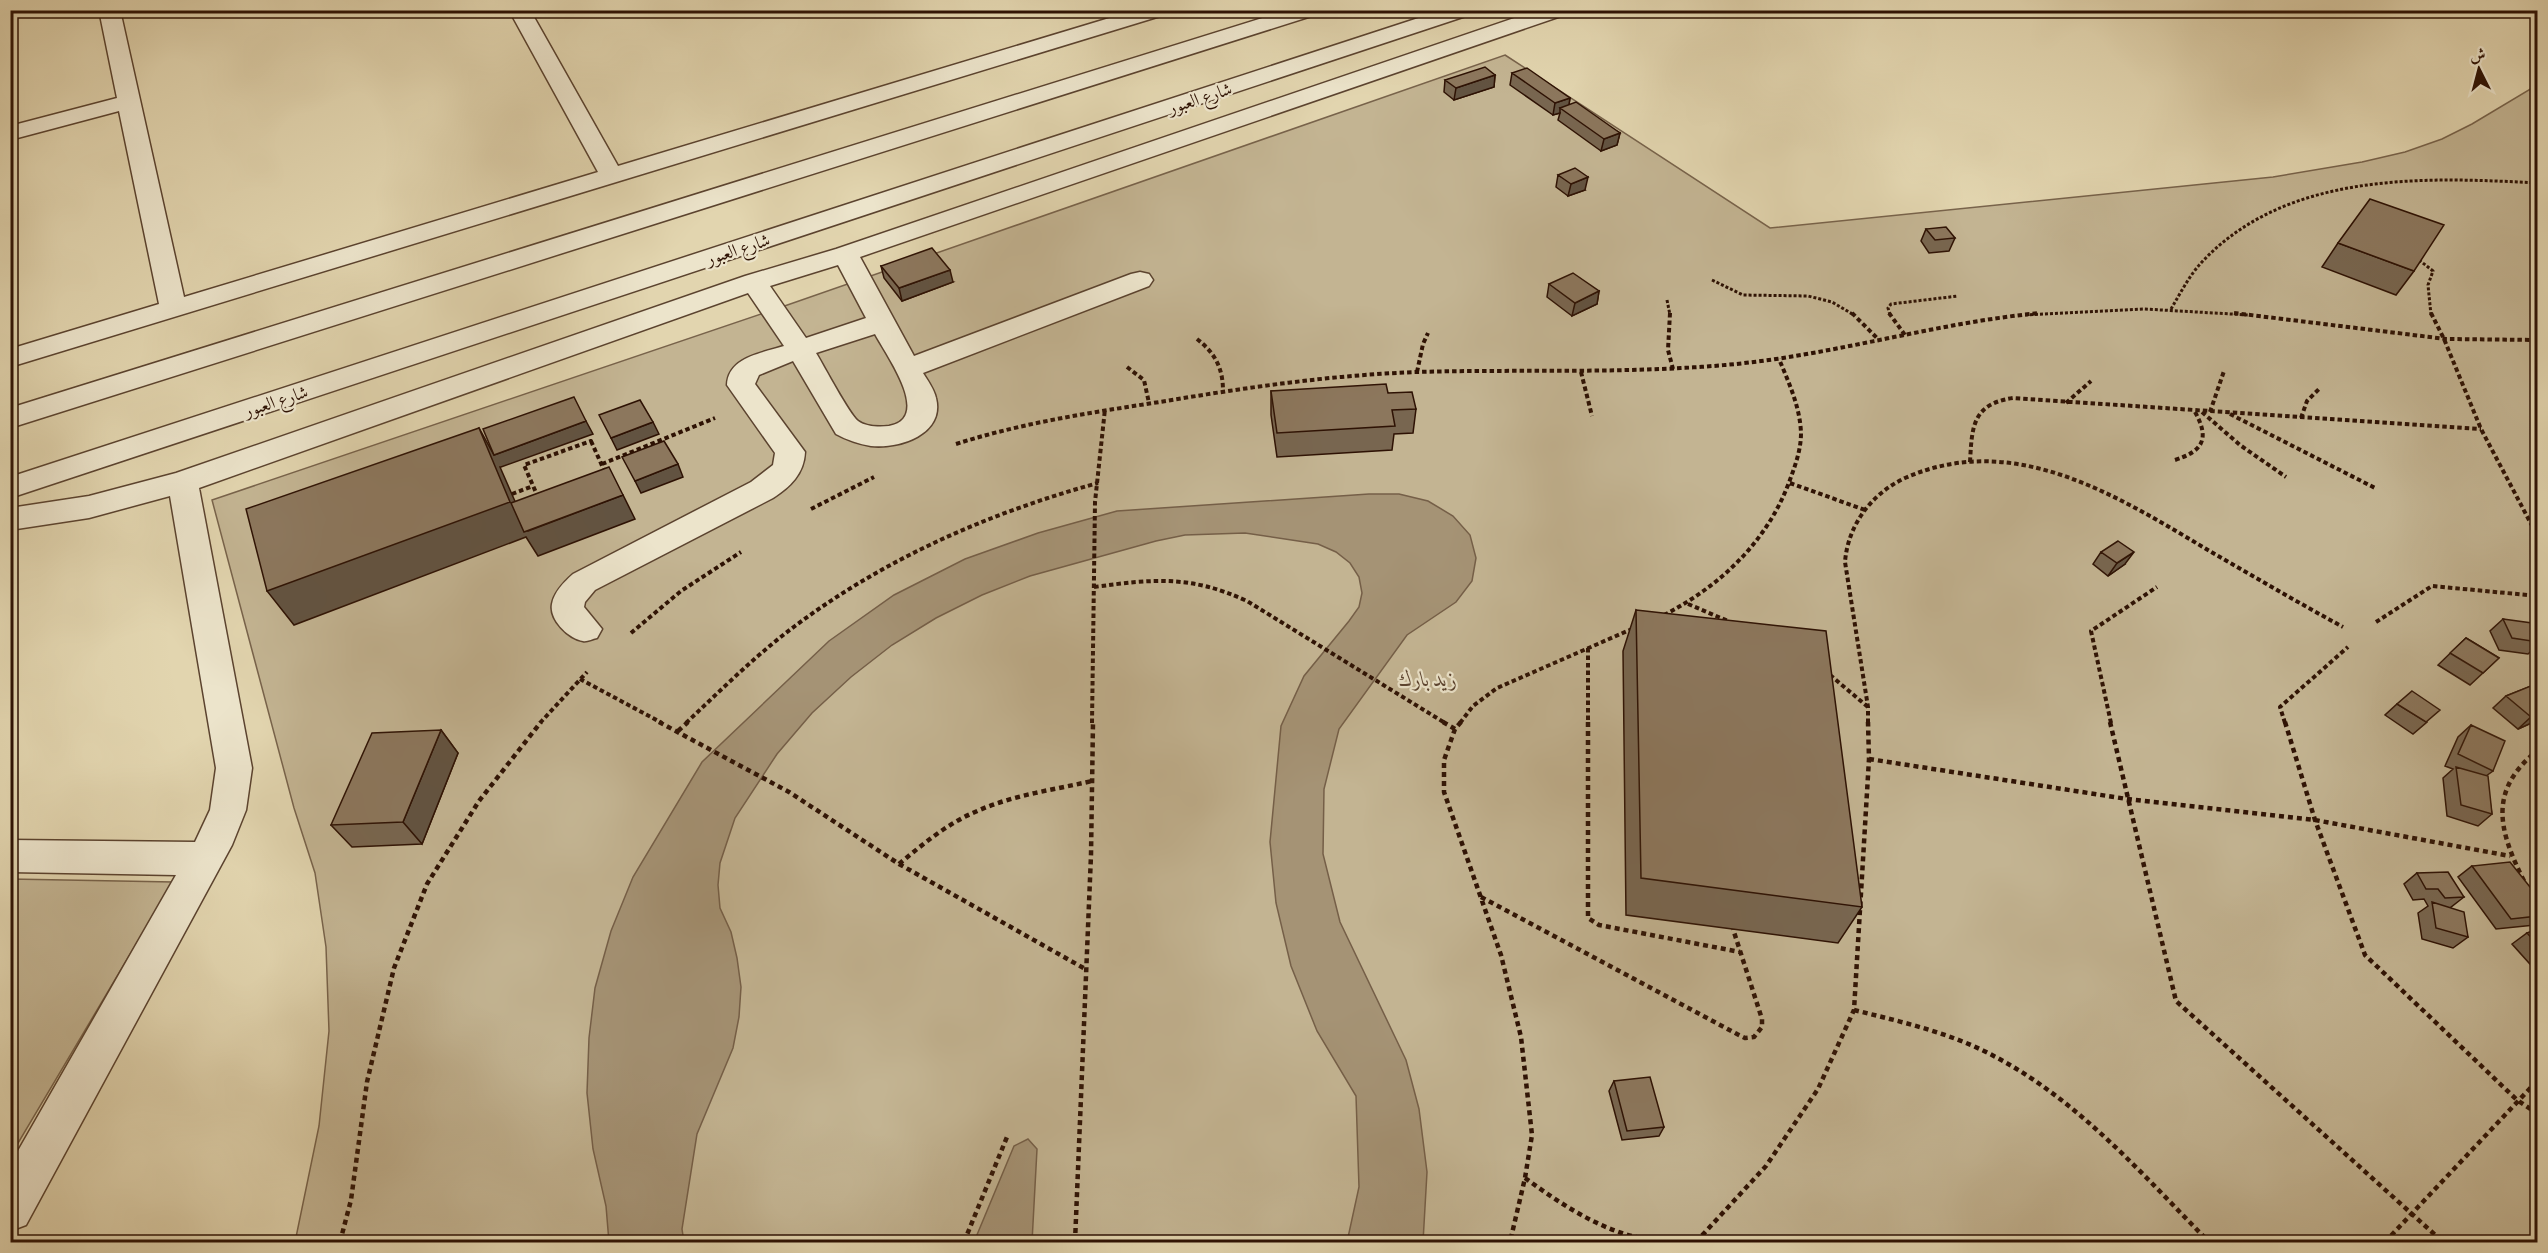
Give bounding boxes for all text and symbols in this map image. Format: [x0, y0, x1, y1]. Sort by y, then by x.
north arrow [2449, 39, 2509, 99]
text: ش [2468, 43, 2487, 67]
street label: شارع العبور [1163, 76, 1236, 123]
street label: شارع العبور [701, 227, 774, 274]
street label: شارع العبور [239, 379, 312, 426]
park label: زيد بارك [1399, 665, 1457, 693]

